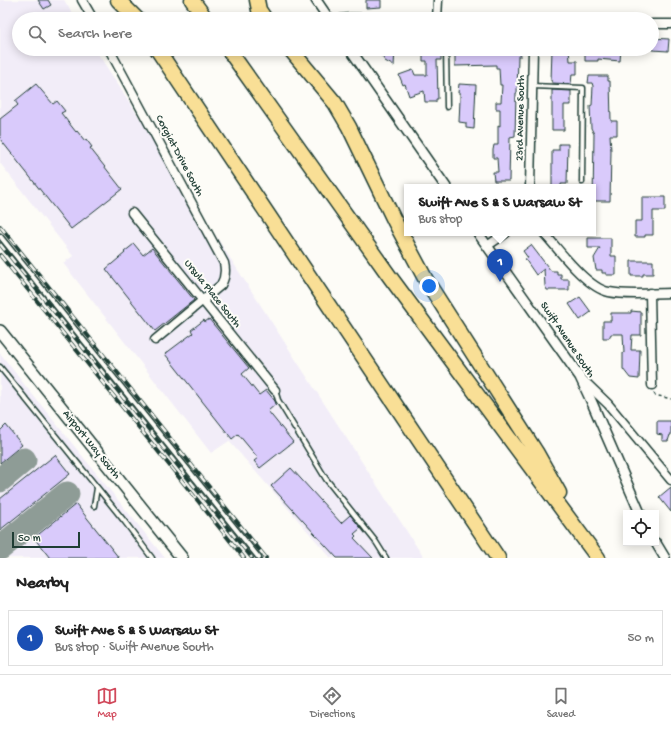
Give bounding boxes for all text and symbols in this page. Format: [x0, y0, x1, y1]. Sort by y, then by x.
search box [12, 12, 659, 56]
icon: search [26, 23, 48, 45]
text: Search here [58, 25, 132, 43]
street label: 23rd Avenue South [514, 75, 528, 161]
street label: Corgiat Drive South [152, 113, 206, 199]
popup [404, 184, 596, 236]
text: Swift Ave S & S Warsaw St [419, 194, 581, 212]
text: Bus stop [419, 212, 462, 227]
pin: 1 [487, 249, 513, 282]
street label: Ursula Place South [181, 258, 243, 330]
your location [419, 276, 439, 296]
street label: Swift Avenue South [537, 299, 598, 380]
street label: Airport Way South [60, 408, 122, 482]
map controls [623, 510, 659, 546]
button: locate [623, 510, 659, 546]
scale bar [12, 530, 80, 549]
text: 50 m [18, 533, 40, 545]
text: Nearby [16, 574, 69, 594]
text: Swift Ave S & S Warsaw St [55, 622, 218, 640]
text: 1 [27, 631, 33, 646]
text: 50 m [627, 631, 654, 646]
text: Bus stop · Swift Avenue South [55, 640, 214, 655]
tab: Map [96, 685, 118, 721]
tab: Directions [310, 685, 355, 721]
tab: Saved [547, 685, 575, 721]

